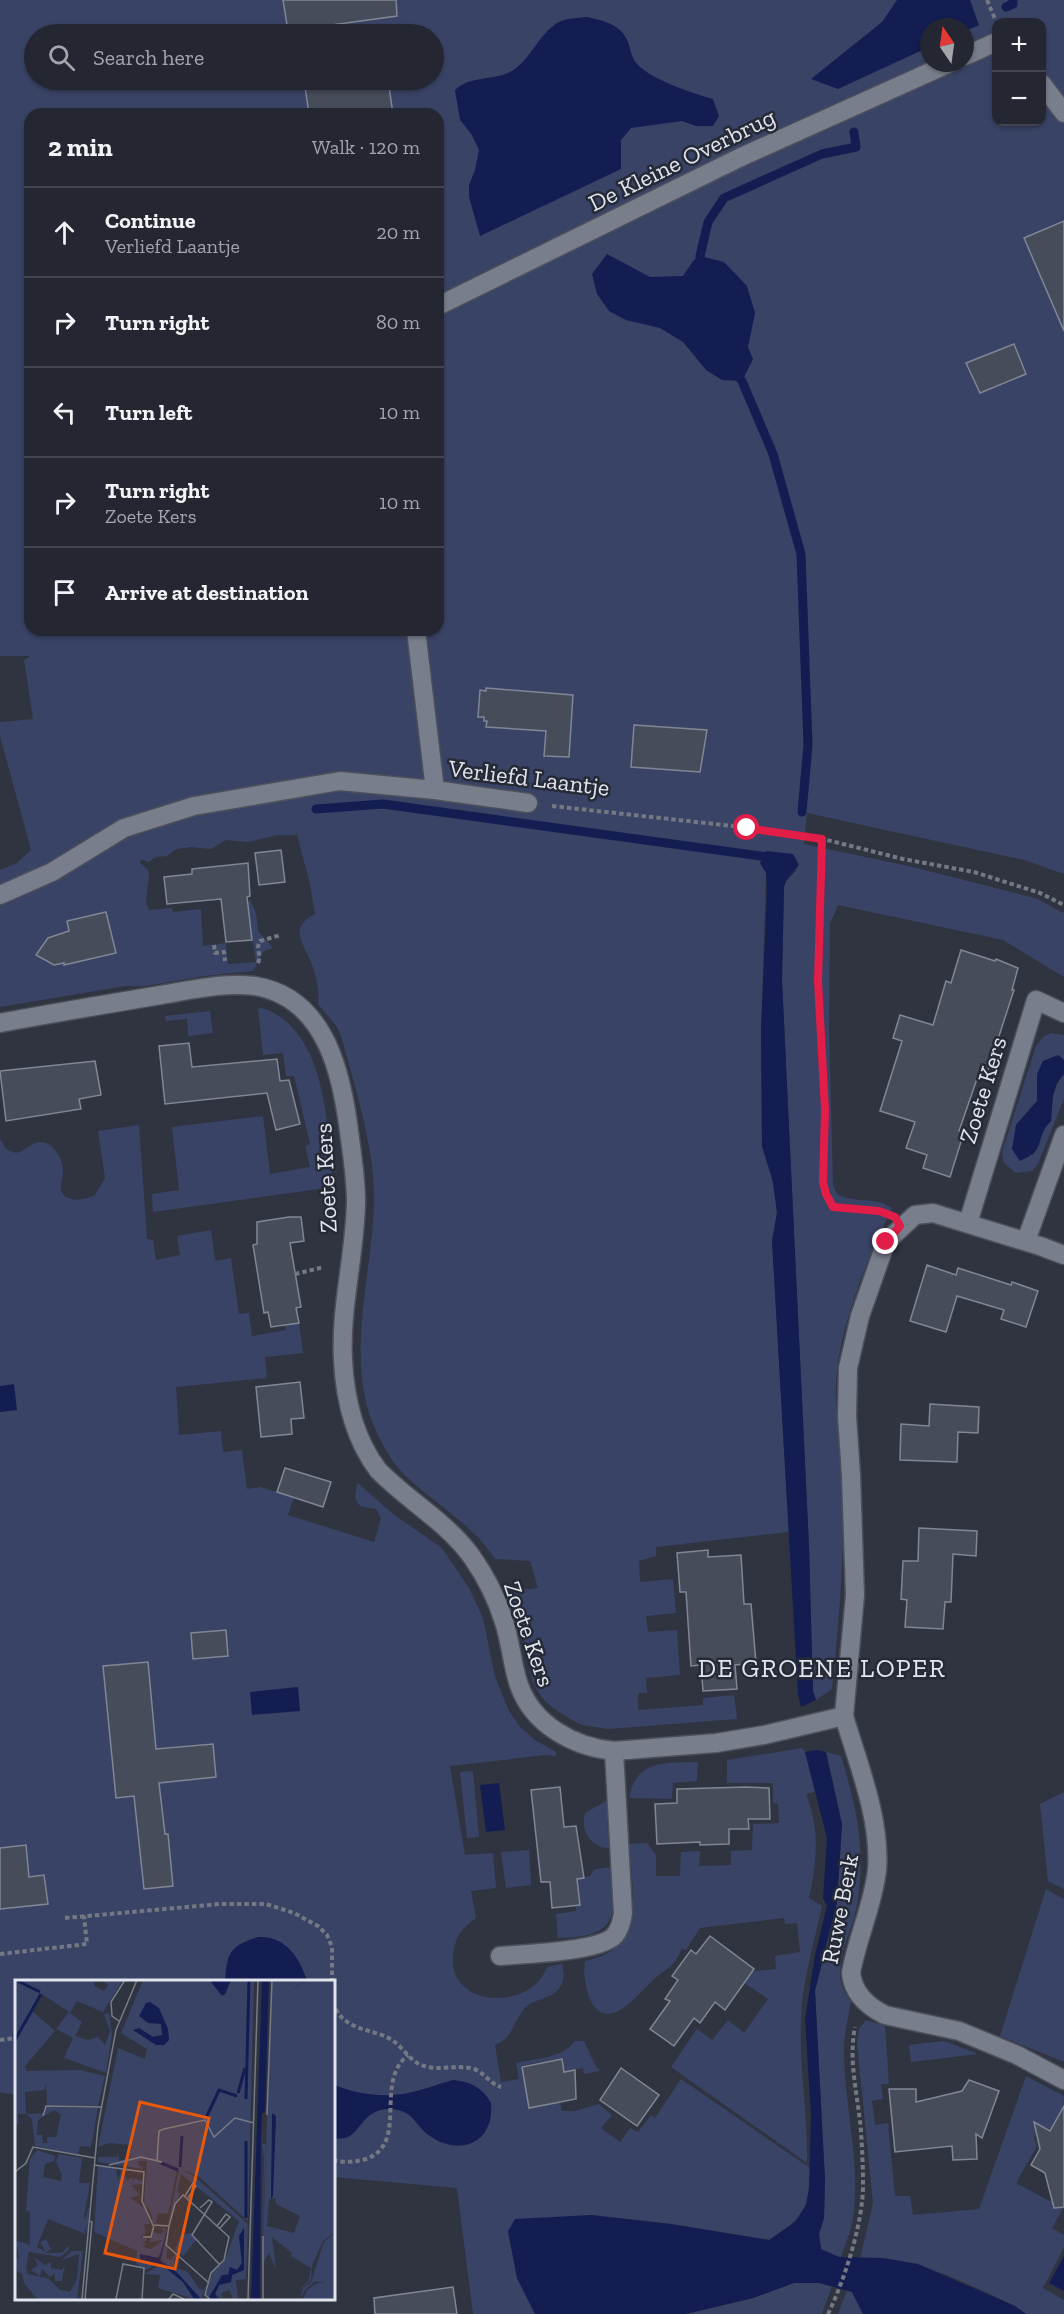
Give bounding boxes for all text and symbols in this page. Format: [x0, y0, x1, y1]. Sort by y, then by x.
north arrow [920, 18, 974, 72]
map controls [992, 18, 1046, 126]
button: + [992, 18, 1046, 72]
search box [24, 24, 444, 90]
icon: search [45, 41, 78, 74]
text: Search here [93, 44, 204, 71]
button: − [992, 72, 1046, 126]
street label: De Kleine Overbrug [584, 102, 780, 217]
text: 2 min [48, 131, 113, 163]
text: Walk · 120 m [312, 135, 420, 159]
text: Continue [105, 207, 196, 234]
icon: ahead [48, 216, 81, 249]
text: 20 m [376, 220, 420, 244]
text: Verliefd Laantje [105, 234, 240, 258]
icon: right [48, 306, 81, 339]
text: Turn right [105, 309, 209, 336]
text: 80 m [376, 310, 420, 334]
icon: left [48, 396, 81, 429]
text: Turn left [105, 399, 192, 426]
text: 10 m [379, 400, 420, 424]
text: Turn right [105, 477, 209, 504]
icon: right [48, 486, 81, 519]
text: 10 m [379, 490, 420, 514]
text: Zoete Kers [105, 504, 197, 528]
icon: arrive [48, 576, 81, 609]
text: Arrive at destination [105, 579, 308, 606]
street label: Verliefd Laantje [446, 753, 611, 802]
route start [733, 814, 759, 840]
street label: Zoete Kers [953, 1033, 1012, 1147]
street label: Zoete Kers [308, 1122, 343, 1234]
route end [872, 1228, 898, 1254]
street label: Zoete Kers [498, 1577, 561, 1691]
district label: DE GROENE LOPER [698, 1652, 946, 1684]
street label: Ruwe Berk [815, 1851, 864, 1966]
inset map [15, 1980, 334, 2299]

